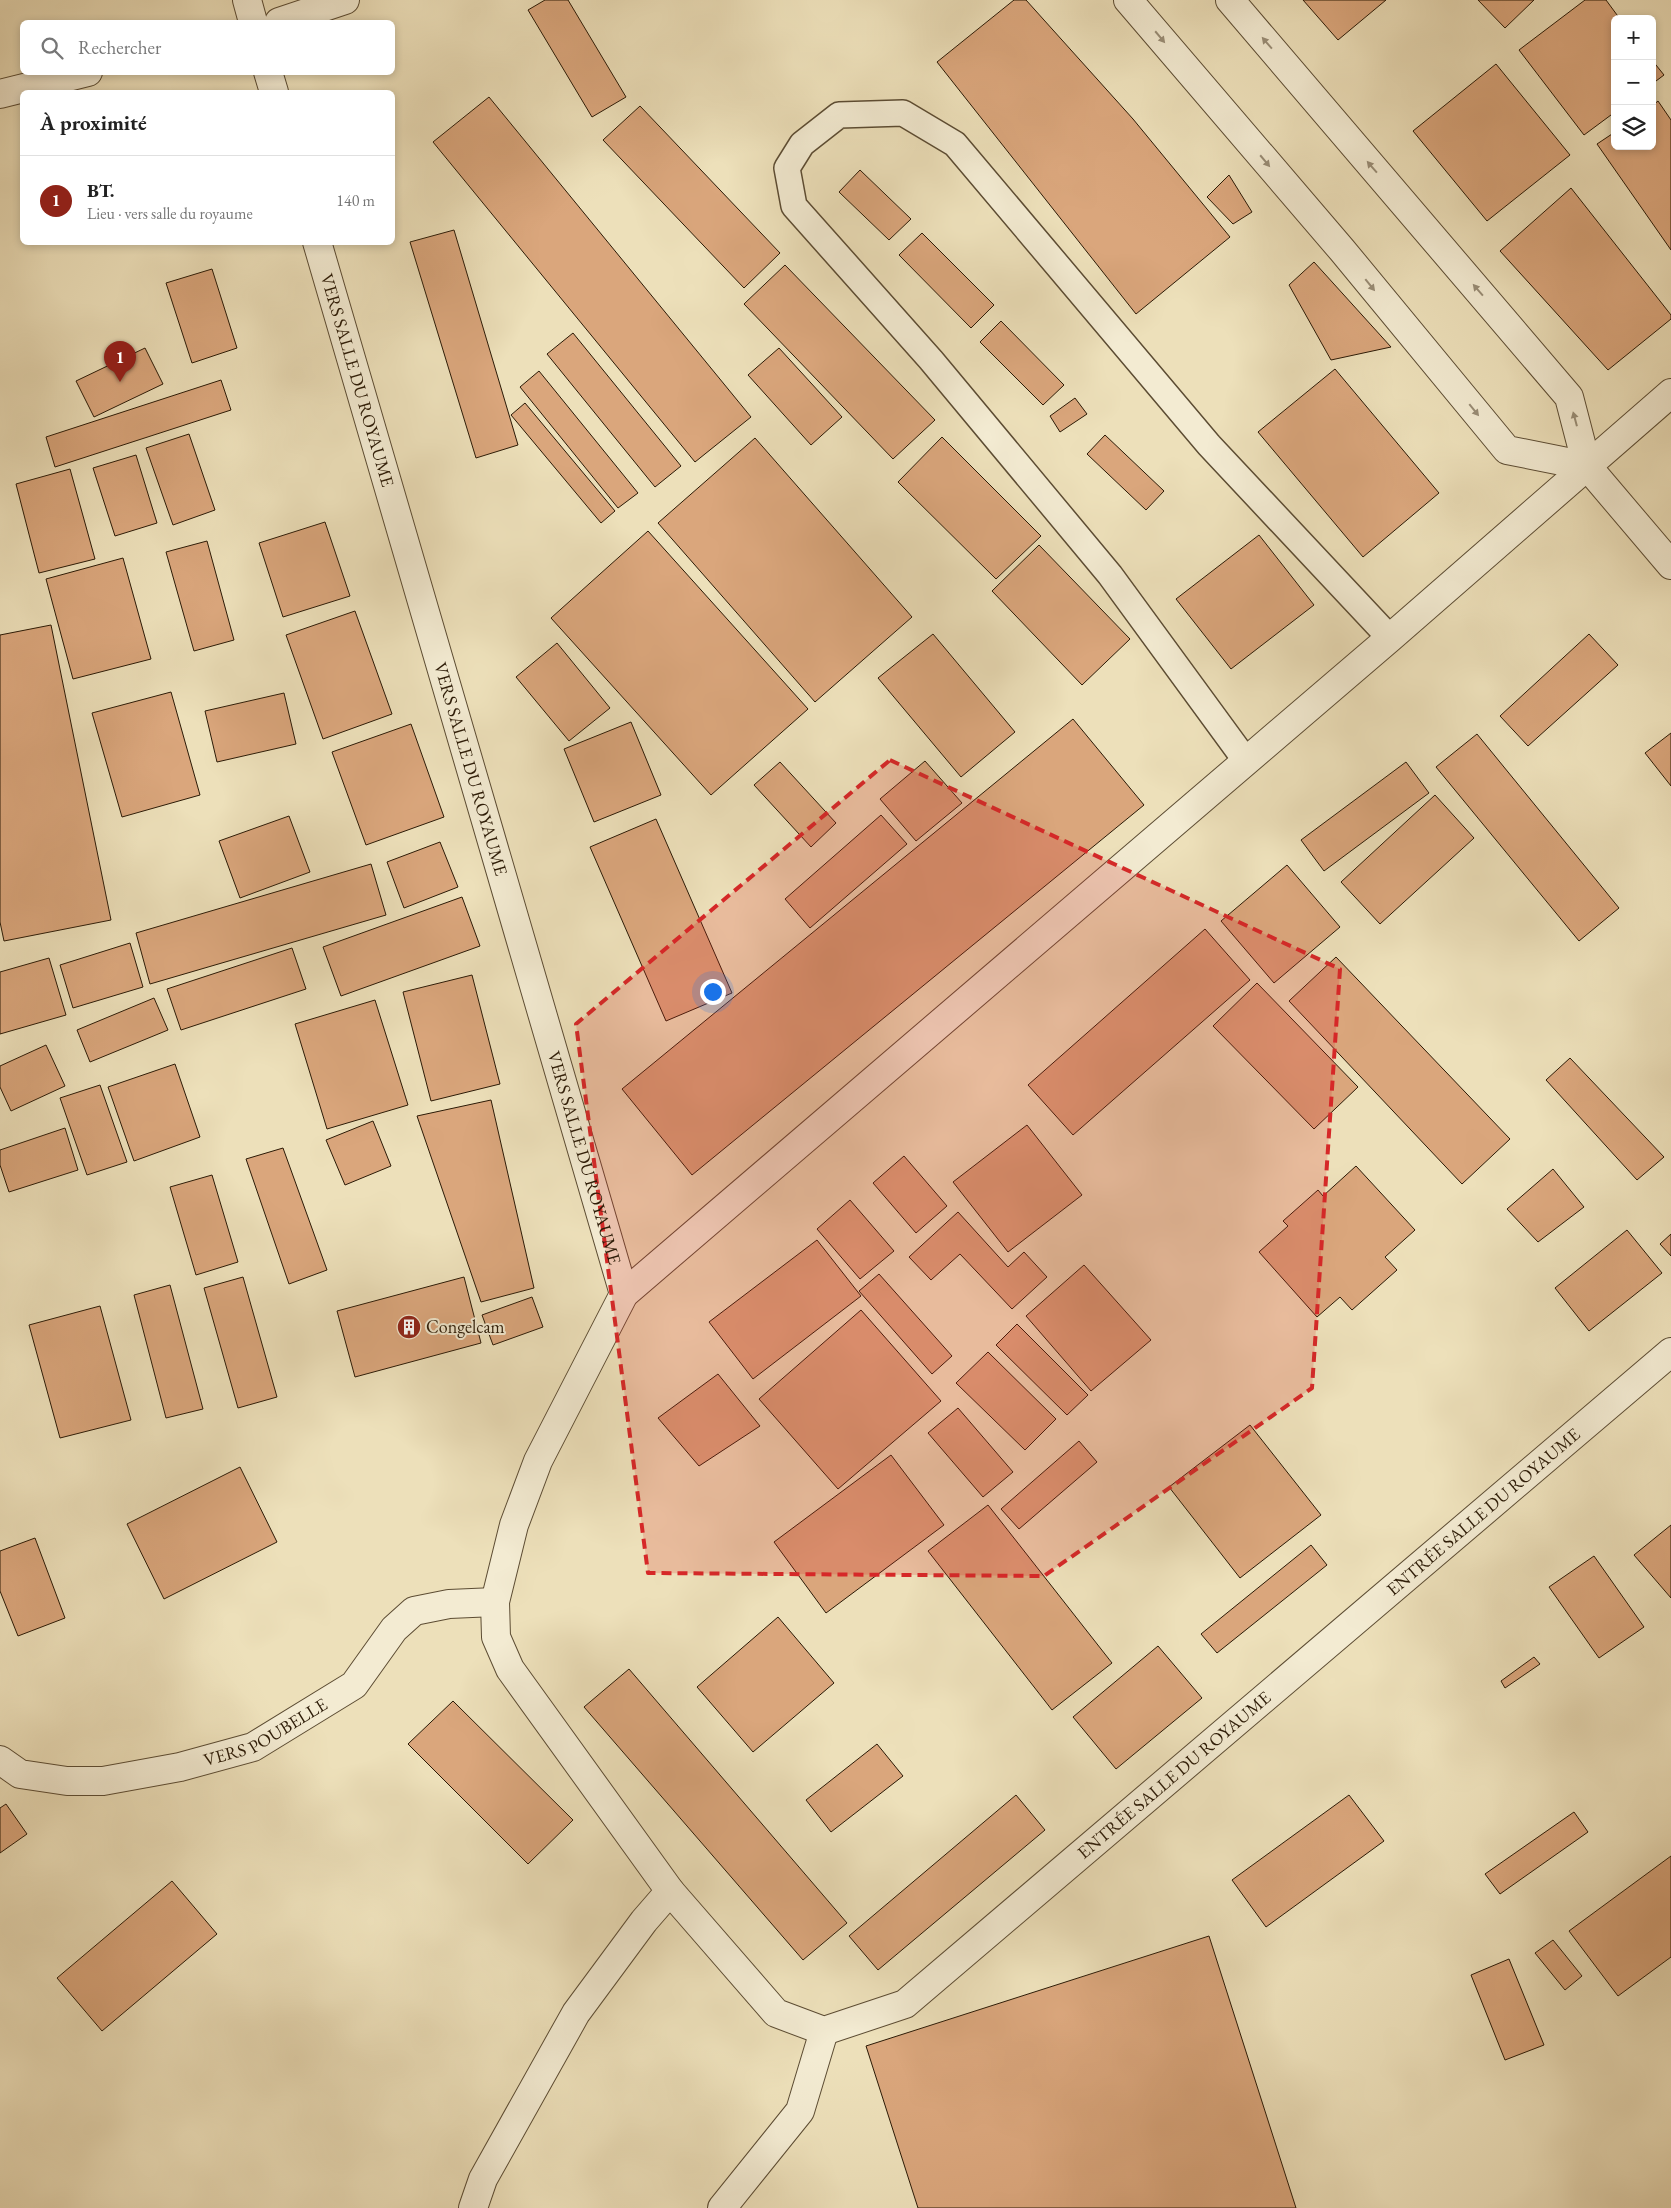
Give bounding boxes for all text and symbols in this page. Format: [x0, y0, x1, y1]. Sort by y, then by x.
map controls [1611, 15, 1656, 150]
button: + [1611, 15, 1656, 60]
search box [20, 20, 395, 75]
one-way arrow [1154, 31, 1165, 43]
icon: search [38, 34, 66, 62]
text: Rechercher [78, 35, 161, 60]
one-way arrow [1261, 37, 1272, 50]
button: − [1611, 60, 1656, 105]
button: layers [1611, 105, 1656, 150]
text: À proximité [40, 109, 147, 136]
one-way arrow [1260, 154, 1271, 167]
one-way arrow [1367, 161, 1378, 174]
text: BT. [87, 178, 114, 203]
text: 1 [52, 190, 60, 211]
text: 140 m [336, 190, 375, 211]
text: Lieu · vers salle du royaume [87, 203, 253, 224]
street label: VERS SALLE DU ROYAUME [316, 271, 400, 489]
one-way arrow [1365, 278, 1376, 291]
one-way arrow [1472, 285, 1484, 297]
pin: 1 [104, 341, 136, 382]
one-way arrow [1468, 403, 1479, 416]
one-way arrow [1570, 411, 1578, 426]
street label: VERS SALLE DU ROYAUME [429, 660, 513, 878]
your location [700, 979, 726, 1005]
street label: VERS SALLE DU ROYAUME [543, 1048, 627, 1267]
building icon: Congelcam [396, 1314, 422, 1340]
place label: Congelcam [426, 1315, 505, 1338]
street label: ENTRÉE SALLE DU ROYAUME [1381, 1423, 1584, 1600]
street label: ENTRÉE SALLE DU ROYAUME [1072, 1686, 1275, 1863]
street label: VERS POUBELLE [201, 1692, 331, 1771]

